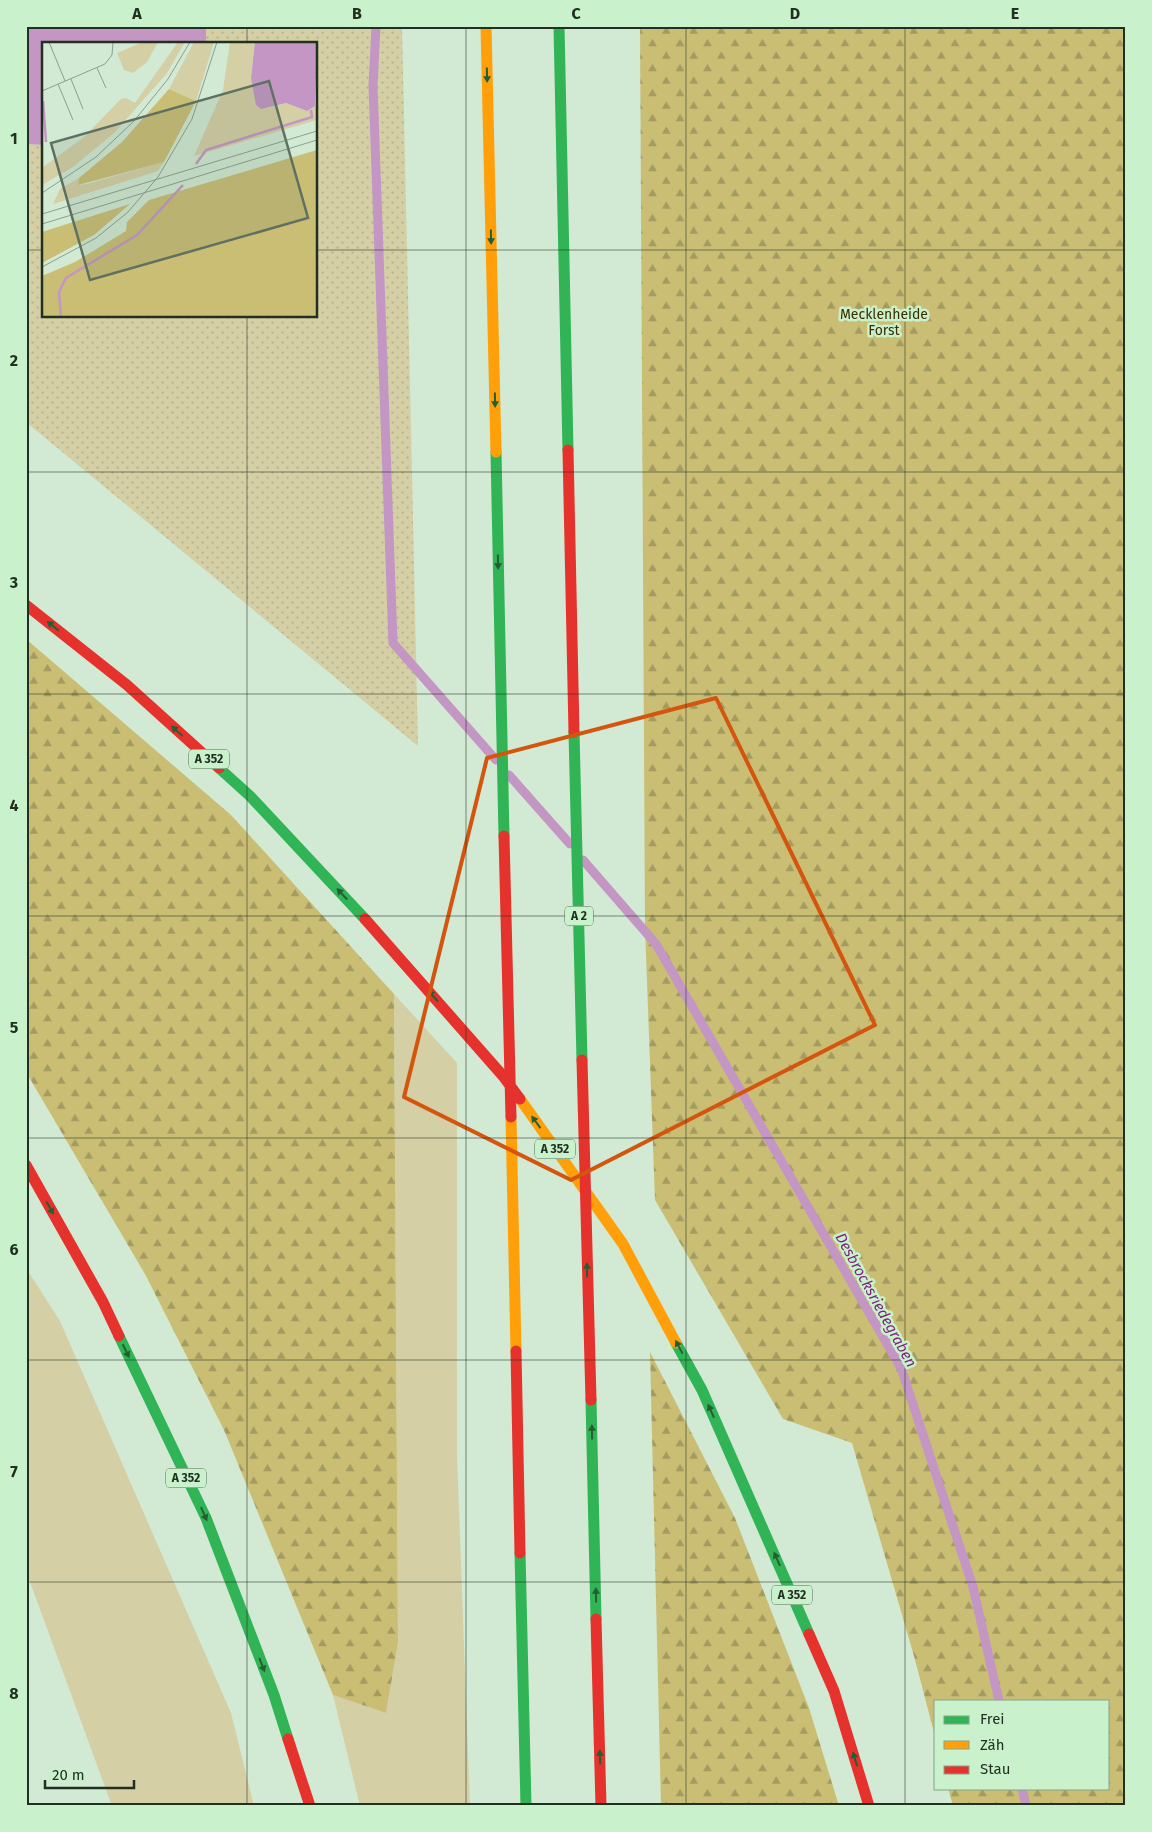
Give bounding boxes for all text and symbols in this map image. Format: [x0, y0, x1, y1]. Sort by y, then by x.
text: A [131, 4, 142, 23]
text: B [352, 4, 362, 23]
text: C [571, 4, 581, 23]
text: D [790, 4, 800, 23]
text: E [1011, 4, 1019, 23]
inset map [42, 42, 318, 318]
one-way arrow [484, 67, 492, 83]
text: 1 [10, 129, 18, 148]
one-way arrow [487, 230, 495, 246]
park label: Mecklenheide Forst [840, 306, 928, 339]
text: 2 [10, 351, 18, 370]
one-way arrow [491, 392, 499, 408]
one-way arrow [495, 555, 503, 571]
text: 3 [9, 573, 18, 592]
one-way arrow [47, 620, 60, 631]
one-way arrow [171, 725, 184, 736]
road number: A 352 [189, 750, 229, 769]
text: 4 [9, 796, 19, 815]
one-way arrow [336, 889, 348, 901]
road number: A 2 [565, 906, 593, 926]
one-way arrow [428, 990, 439, 1002]
text: 5 [10, 1018, 19, 1037]
one-way arrow [531, 1115, 541, 1129]
road number: A 352 [535, 1140, 575, 1158]
one-way arrow [46, 1201, 54, 1215]
water label: Desbrocksriedegraben [832, 1230, 920, 1370]
text: 6 [9, 1240, 19, 1259]
one-way arrow [583, 1261, 591, 1277]
one-way arrow [675, 1340, 683, 1355]
one-way arrow [122, 1344, 130, 1359]
one-way arrow [707, 1404, 715, 1418]
one-way arrow [587, 1424, 595, 1440]
text: 7 [10, 1462, 18, 1481]
road number: A 352 [166, 1469, 206, 1488]
one-way arrow [200, 1507, 208, 1521]
one-way arrow [772, 1552, 780, 1566]
one-way arrow [591, 1586, 599, 1602]
road number: A 352 [772, 1586, 812, 1604]
one-way arrow [259, 1658, 267, 1673]
text: 8 [9, 1684, 19, 1703]
legend [934, 1700, 1110, 1790]
text: Frei [980, 1710, 1005, 1728]
text: Zäh [980, 1736, 1005, 1754]
one-way arrow [595, 1749, 603, 1765]
one-way arrow [851, 1751, 859, 1766]
scale bar [45, 1757, 134, 1789]
text: Stau [980, 1760, 1010, 1778]
text: 20 m [52, 1766, 85, 1784]

